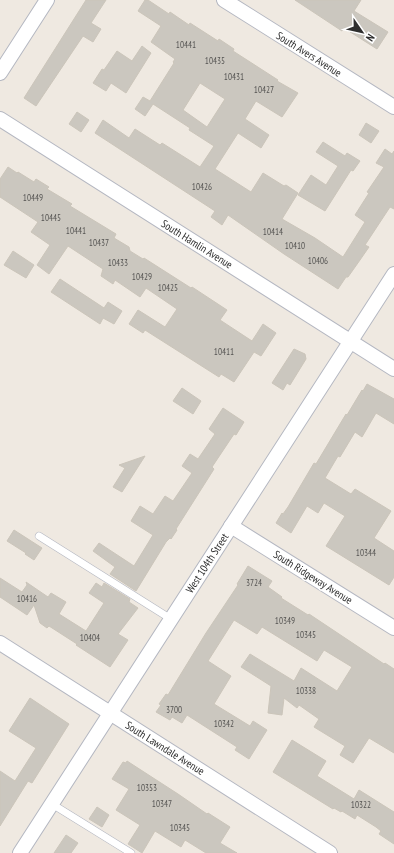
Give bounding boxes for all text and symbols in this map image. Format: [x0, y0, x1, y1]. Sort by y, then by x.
north arrow [342, 12, 382, 52]
street label: South Avers Avenue [274, 28, 345, 80]
text: N [363, 31, 378, 44]
house number: 10441 [176, 39, 196, 50]
house number: 10435 [205, 55, 225, 66]
house number: 10431 [224, 71, 244, 82]
house number: 10427 [254, 84, 274, 95]
house number: 10426 [192, 181, 212, 192]
house number: 10449 [23, 192, 43, 203]
house number: 10445 [41, 212, 61, 223]
street label: South Hamlin Avenue [159, 216, 236, 272]
house number: 10441 [66, 225, 86, 236]
house number: 10414 [263, 226, 283, 237]
house number: 10437 [89, 237, 109, 248]
house number: 10410 [285, 240, 305, 251]
house number: 10406 [308, 255, 328, 266]
house number: 10433 [108, 257, 128, 268]
house number: 10429 [132, 271, 152, 282]
house number: 10425 [158, 282, 178, 293]
house number: 10411 [214, 346, 234, 357]
street label: West 104th Street [182, 530, 232, 596]
street label: South Ridgeway Avenue [271, 547, 356, 607]
house number: 10344 [356, 547, 376, 558]
house number: 3724 [246, 577, 262, 588]
house number: 10416 [17, 593, 37, 604]
house number: 10349 [275, 615, 295, 626]
house number: 10345 [296, 629, 316, 640]
house number: 10404 [80, 632, 100, 643]
house number: 10338 [296, 685, 316, 696]
house number: 3700 [166, 704, 182, 715]
street label: South Lawndale Avenue [123, 718, 208, 778]
house number: 10342 [214, 718, 234, 729]
house number: 10353 [137, 782, 157, 793]
house number: 10347 [152, 798, 172, 809]
house number: 10322 [351, 799, 371, 810]
house number: 10345 [170, 822, 190, 833]

